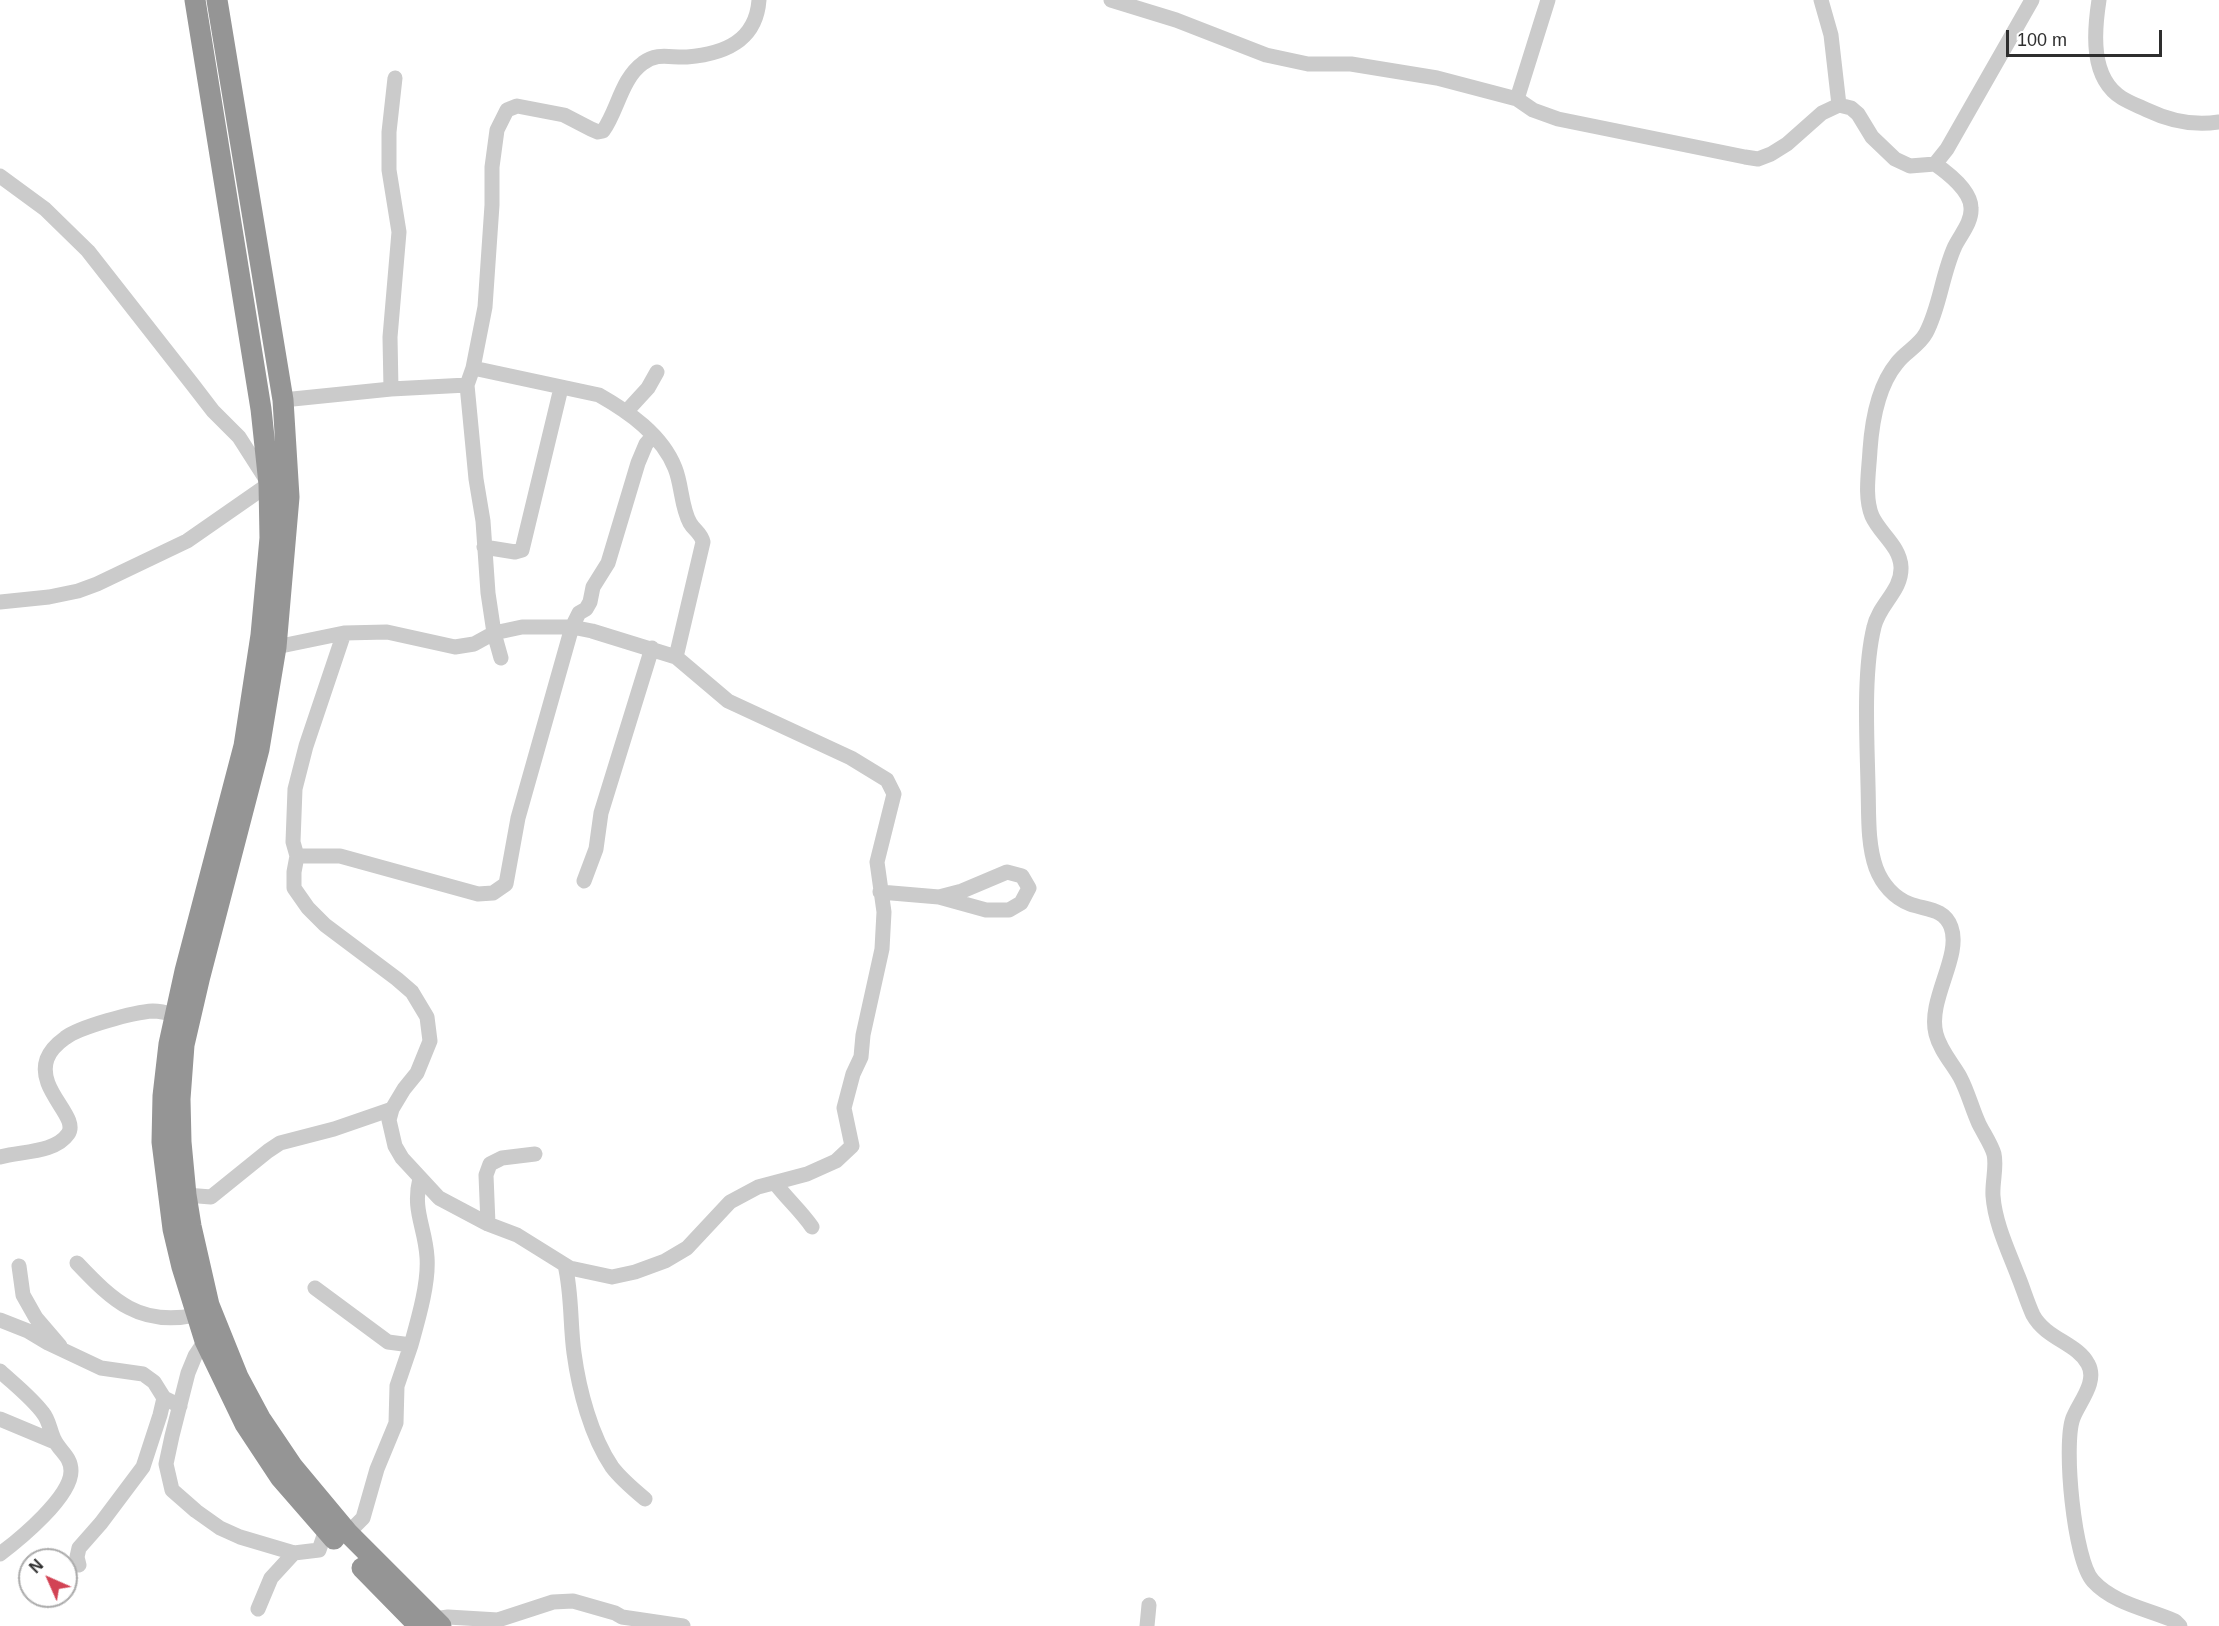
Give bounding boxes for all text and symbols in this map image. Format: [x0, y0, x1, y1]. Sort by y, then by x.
scale bar [2009, 18, 2165, 56]
text: 100 m [2017, 30, 2067, 50]
north arrow [18, 1548, 78, 1608]
text: N [26, 1556, 46, 1576]

